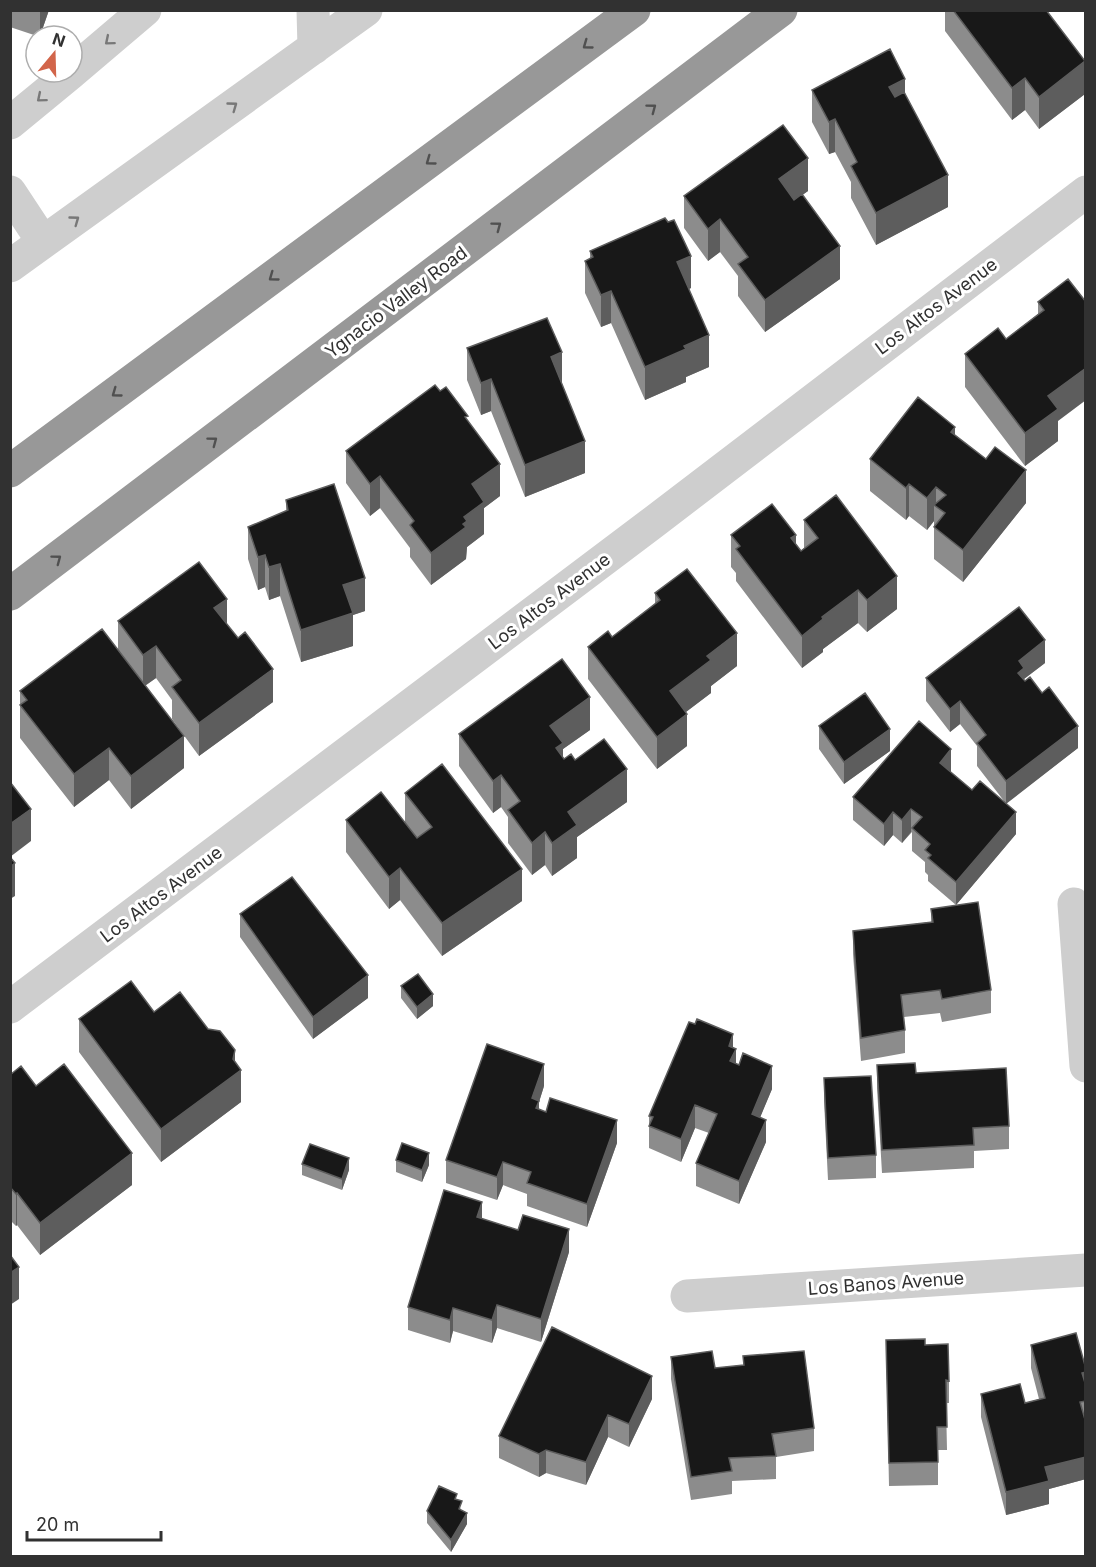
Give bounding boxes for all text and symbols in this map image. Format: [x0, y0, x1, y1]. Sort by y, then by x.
north arrow [24, 24, 84, 84]
text: N [50, 28, 68, 51]
one-way arrow [105, 34, 116, 45]
one-way arrow [582, 38, 593, 49]
one-way arrow [37, 90, 48, 101]
one-way arrow [227, 102, 238, 113]
one-way arrow [645, 105, 656, 116]
one-way arrow [425, 154, 436, 165]
one-way arrow [69, 216, 80, 227]
one-way arrow [490, 222, 501, 233]
street label: Ygnacio Valley Road [321, 242, 471, 362]
street label: Los Altos Avenue [871, 253, 1001, 359]
one-way arrow [269, 270, 280, 281]
one-way arrow [112, 386, 123, 397]
one-way arrow [206, 438, 217, 449]
street label: Los Altos Avenue [484, 548, 614, 654]
one-way arrow [51, 555, 62, 566]
street label: Los Altos Avenue [96, 841, 226, 947]
street label: Los Banos Avenue [807, 1267, 965, 1299]
scale bar [27, 1504, 160, 1542]
text: 20 m [36, 1514, 79, 1535]

